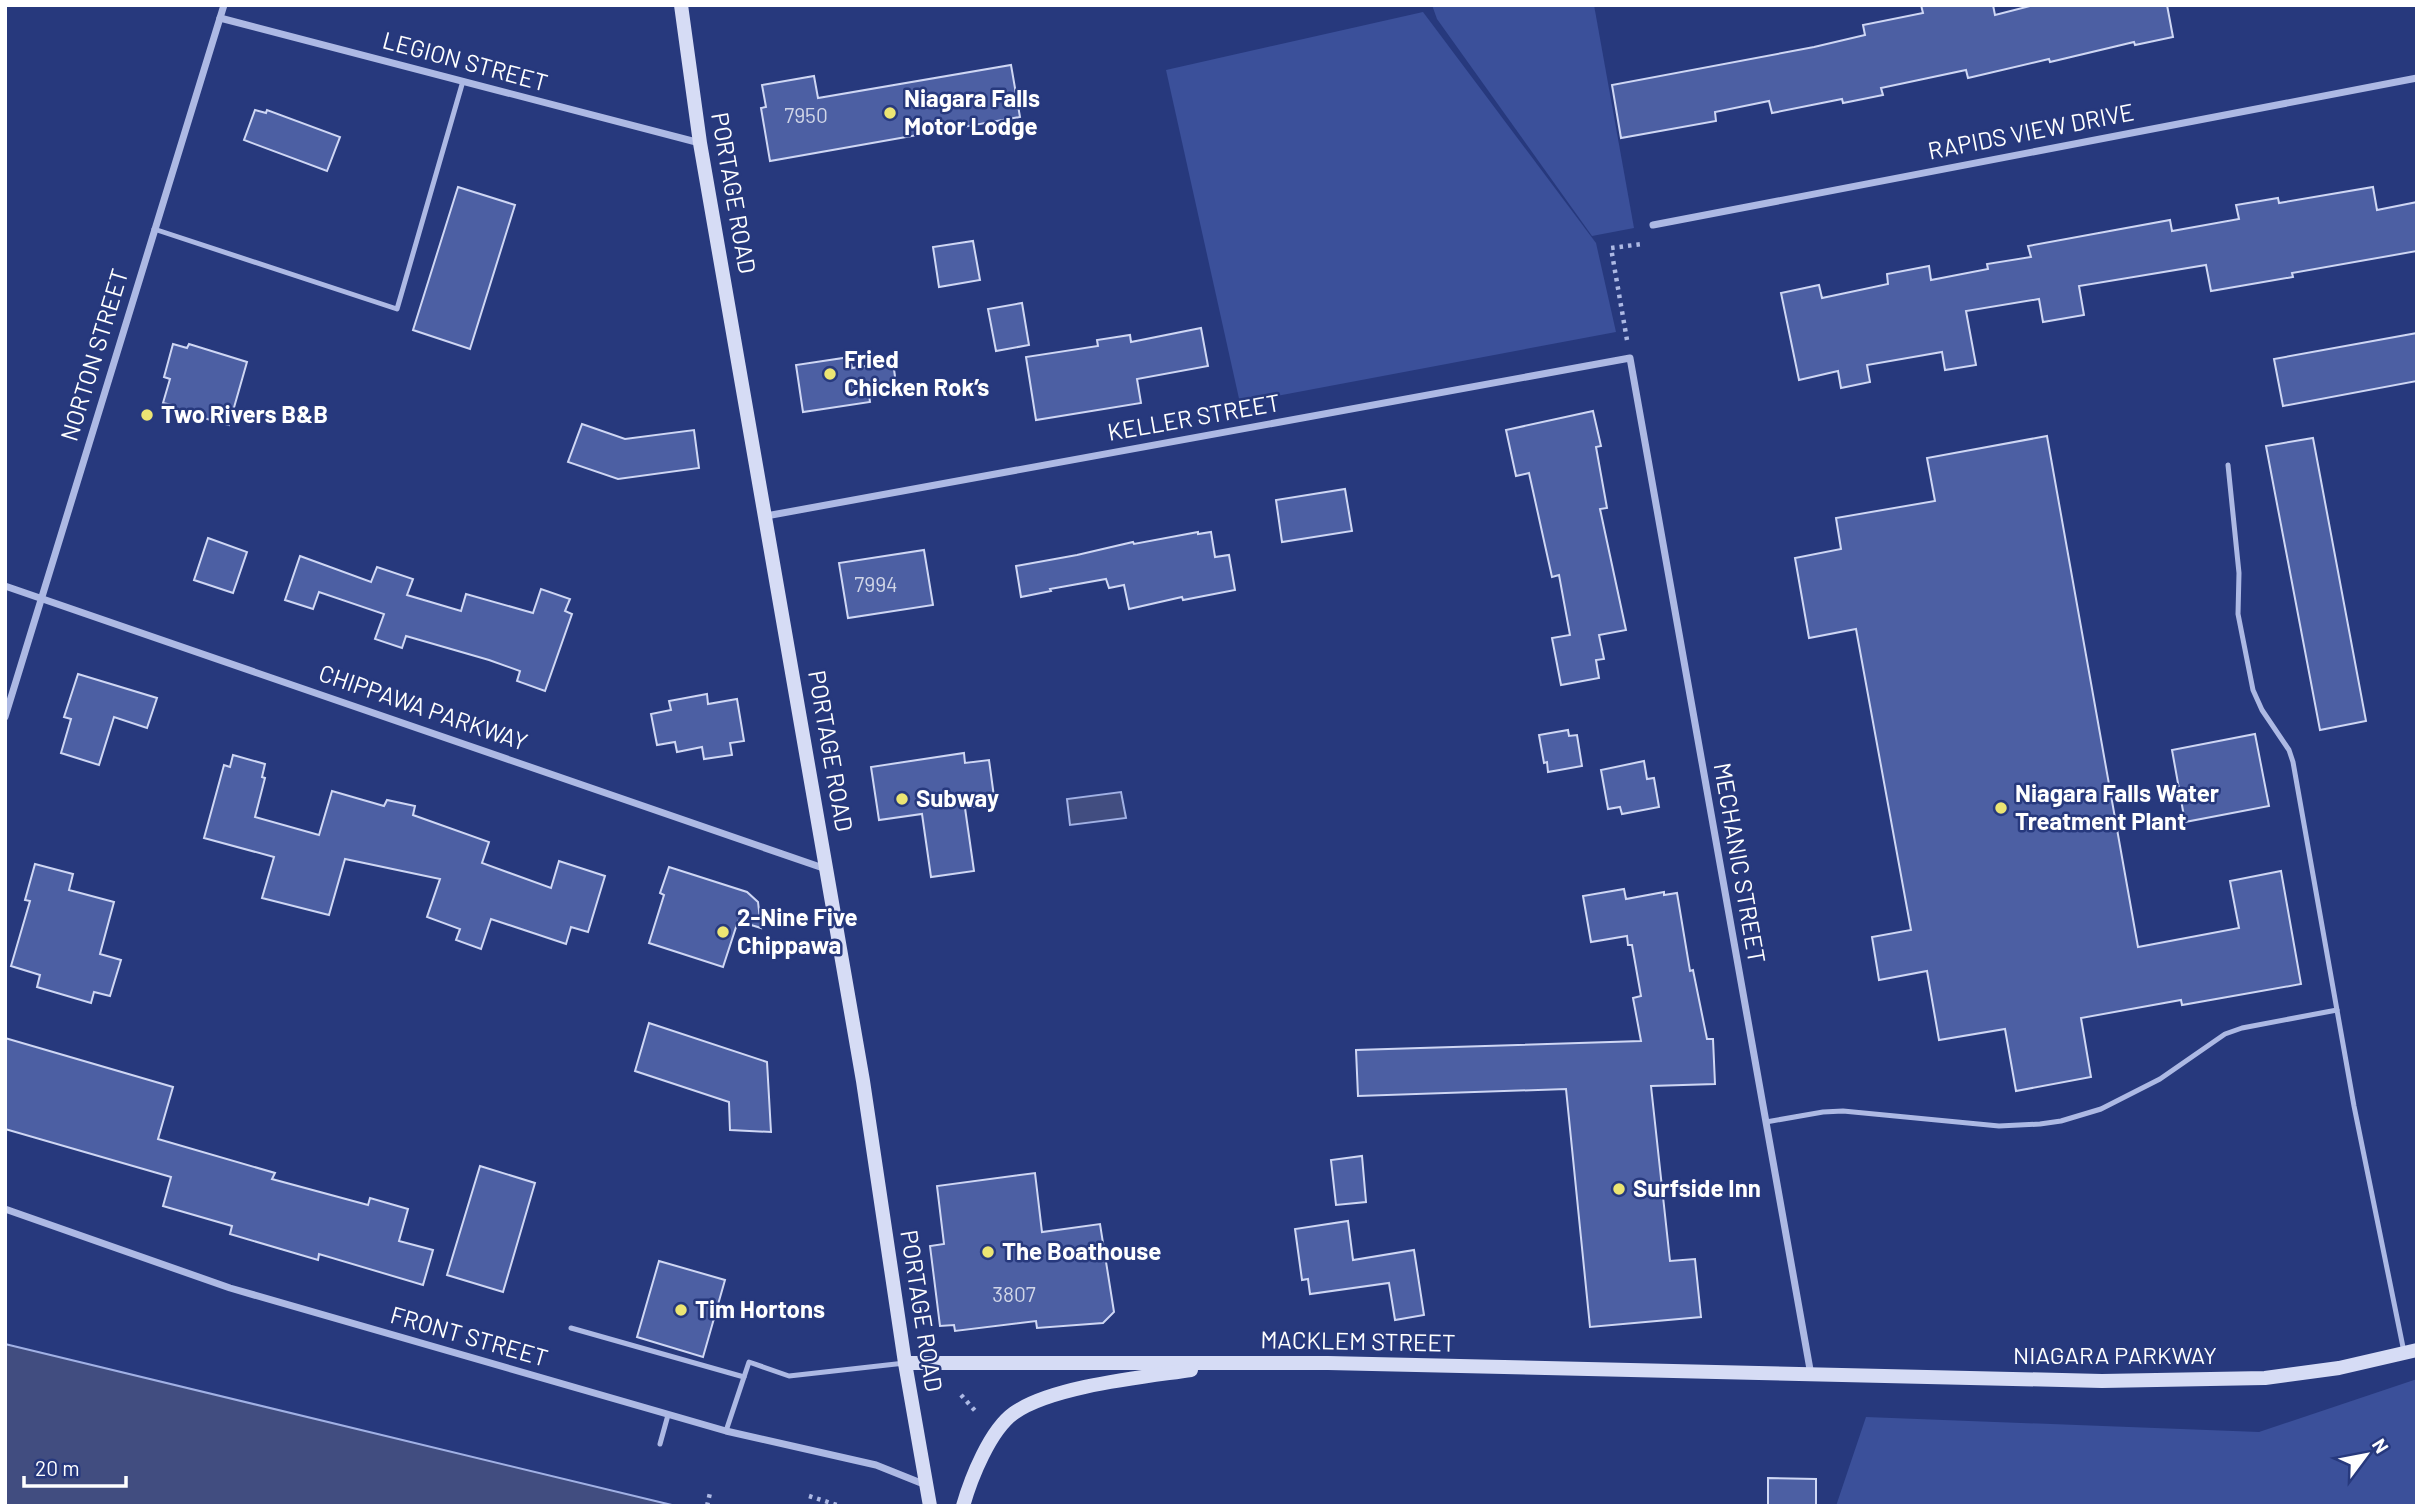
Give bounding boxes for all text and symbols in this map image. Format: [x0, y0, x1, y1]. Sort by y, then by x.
street label: LEGION STREET [380, 25, 551, 97]
place label: Niagara Falls Motor Lodge [904, 83, 1040, 140]
street label: RAPIDS VIEW DRIVE [1925, 96, 2136, 165]
house number: 7950 [784, 102, 828, 127]
marker: Niagara Falls Motor Lodge [882, 105, 898, 121]
street label: PORTAGE ROAD [706, 110, 763, 276]
street label: NORTON STREET [54, 265, 134, 444]
place label: Fried Chicken Rok’s [844, 344, 989, 401]
marker: Fried Chicken Rok’s [822, 366, 838, 382]
street label: KELLER STREET [1105, 387, 1282, 446]
place label: Two Rivers B&B [161, 399, 328, 428]
marker: Two Rivers B&B [139, 407, 155, 423]
house number: 7994 [854, 571, 898, 596]
street label: CHIPPAWA PARKWAY [315, 657, 532, 756]
street label: PORTAGE ROAD [803, 668, 860, 834]
street label: MECHANIC STREET [1709, 760, 1772, 965]
place label: Niagara Falls Water Treatment Plant [2015, 778, 2219, 835]
place label: Subway [916, 783, 999, 812]
marker: Subway [894, 791, 910, 807]
marker: Niagara Falls Water Treatment Plant [1993, 800, 2009, 816]
place label: 2-Nine Five Chippawa [737, 902, 858, 959]
marker: 2-Nine Five Chippawa [715, 924, 731, 940]
place label: Surfside Inn [1633, 1173, 1761, 1202]
marker: Surfside Inn [1611, 1181, 1627, 1197]
street label: PORTAGE ROAD [895, 1228, 950, 1394]
place label: The Boathouse [1002, 1236, 1161, 1265]
marker: The Boathouse [980, 1244, 996, 1260]
house number: 3807 [992, 1281, 1036, 1306]
place label: Tim Hortons [695, 1294, 825, 1323]
street label: FRONT STREET [387, 1299, 552, 1372]
marker: Tim Hortons [673, 1302, 689, 1318]
street label: MACKLEM STREET [1260, 1324, 1456, 1357]
street label: NIAGARA PARKWAY [2013, 1340, 2217, 1369]
north arrow [2331, 1420, 2401, 1490]
text: N [2368, 1434, 2394, 1457]
scale bar [24, 1444, 126, 1488]
text: 20 m [35, 1455, 80, 1480]

